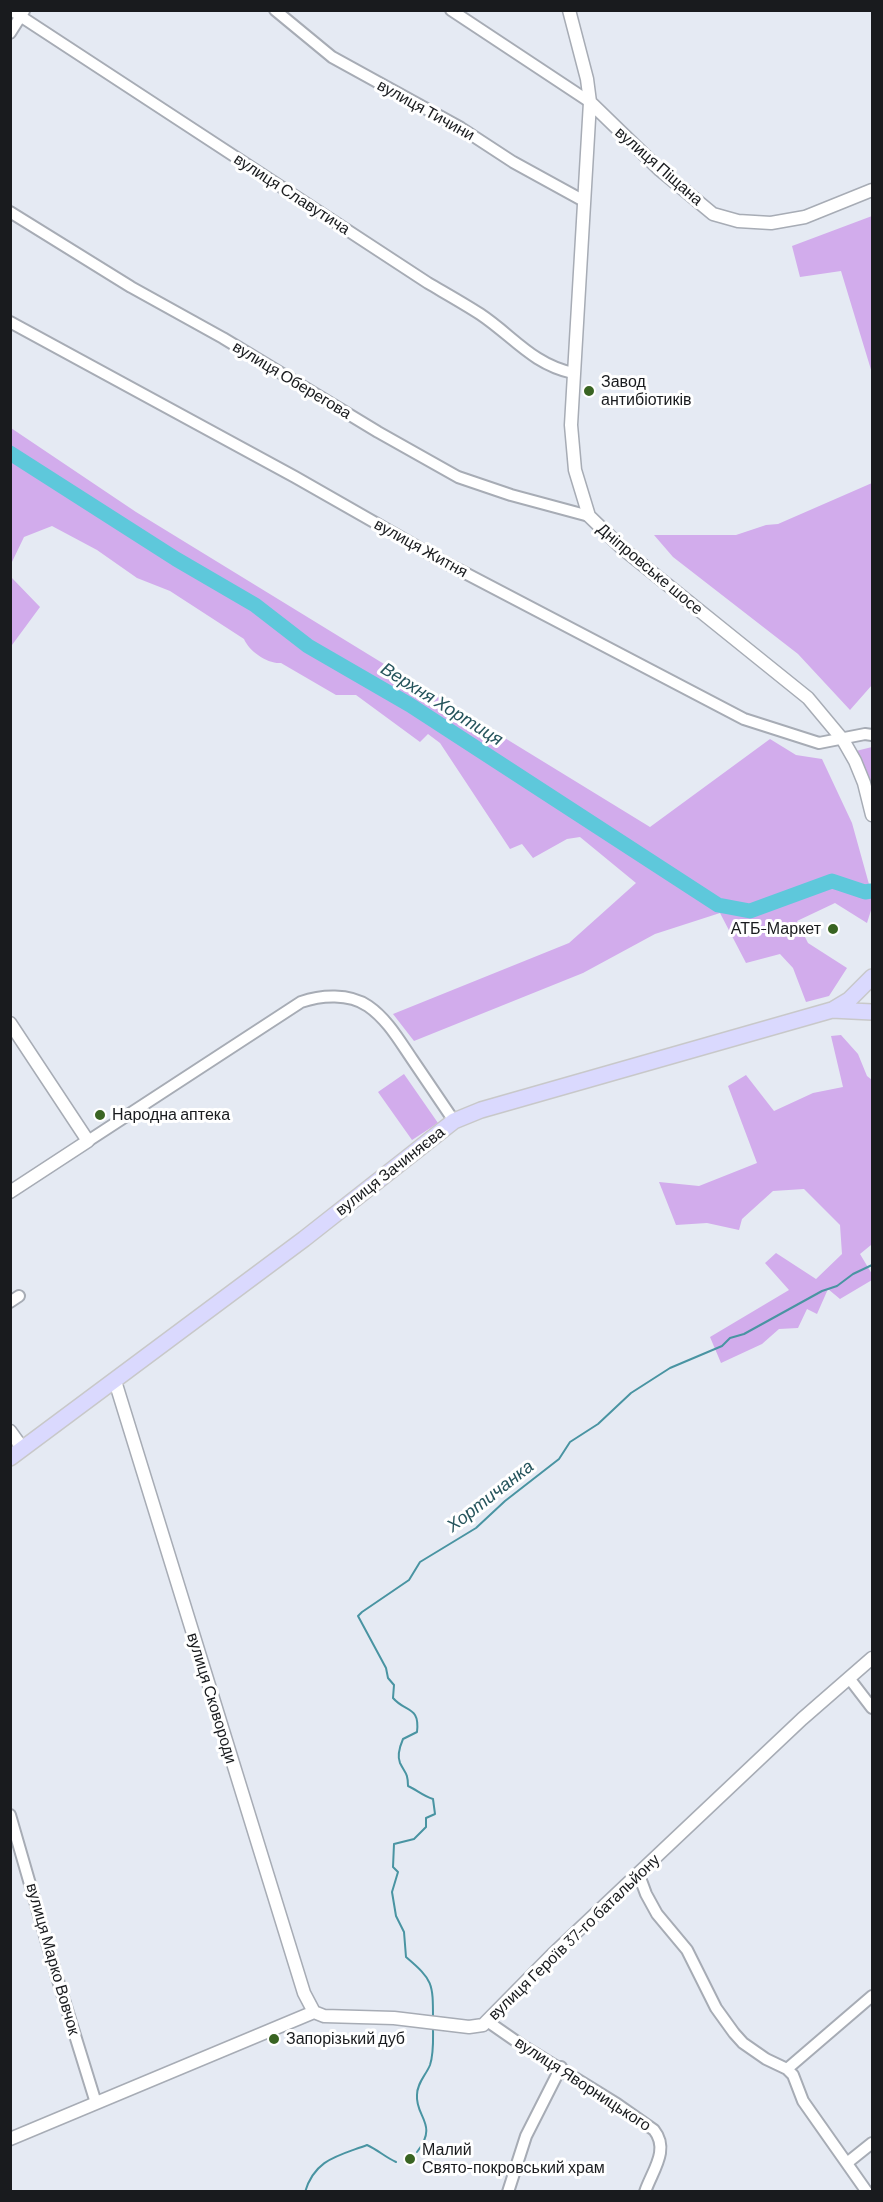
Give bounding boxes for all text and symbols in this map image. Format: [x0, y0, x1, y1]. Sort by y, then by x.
street label: вулиця Тичини [374, 75, 478, 145]
street label: вулиця Піщана [611, 123, 707, 209]
street label: вулиця Славутича [230, 149, 354, 239]
street label: вулиця Оберегова [229, 337, 355, 423]
place label: Завод антибіотиків [601, 372, 692, 410]
marker: Завод антибіотиків [582, 384, 596, 398]
street label: вулиця Житня [371, 514, 471, 582]
street label: Дніпровське шосе [593, 519, 707, 619]
water label: Верхня Хортиця [377, 658, 507, 750]
place label: АТБ-Маркет [731, 919, 821, 939]
marker: АТБ-Маркет [826, 922, 840, 936]
place label: Народна аптека [112, 1105, 230, 1125]
marker: Народна аптека [93, 1108, 107, 1122]
street label: вулиця Зачиняєва [332, 1122, 448, 1220]
water label: Хортичанка [442, 1455, 538, 1537]
street label: вулиця Сковороди [183, 1630, 241, 1766]
street label: вулиця Героїв 37-го батальйону [484, 1850, 664, 2024]
street label: вулиця Марко Вовчок [22, 1881, 84, 2037]
place label: Запорізький дуб [286, 2029, 405, 2049]
marker: Запорізький дуб [267, 2032, 281, 2046]
street label: вулиця Яворницького [511, 2033, 655, 2135]
place label: Малий Свято-покровський храм [422, 2140, 605, 2178]
marker: Малий Свято-покровський храм [403, 2152, 417, 2166]

